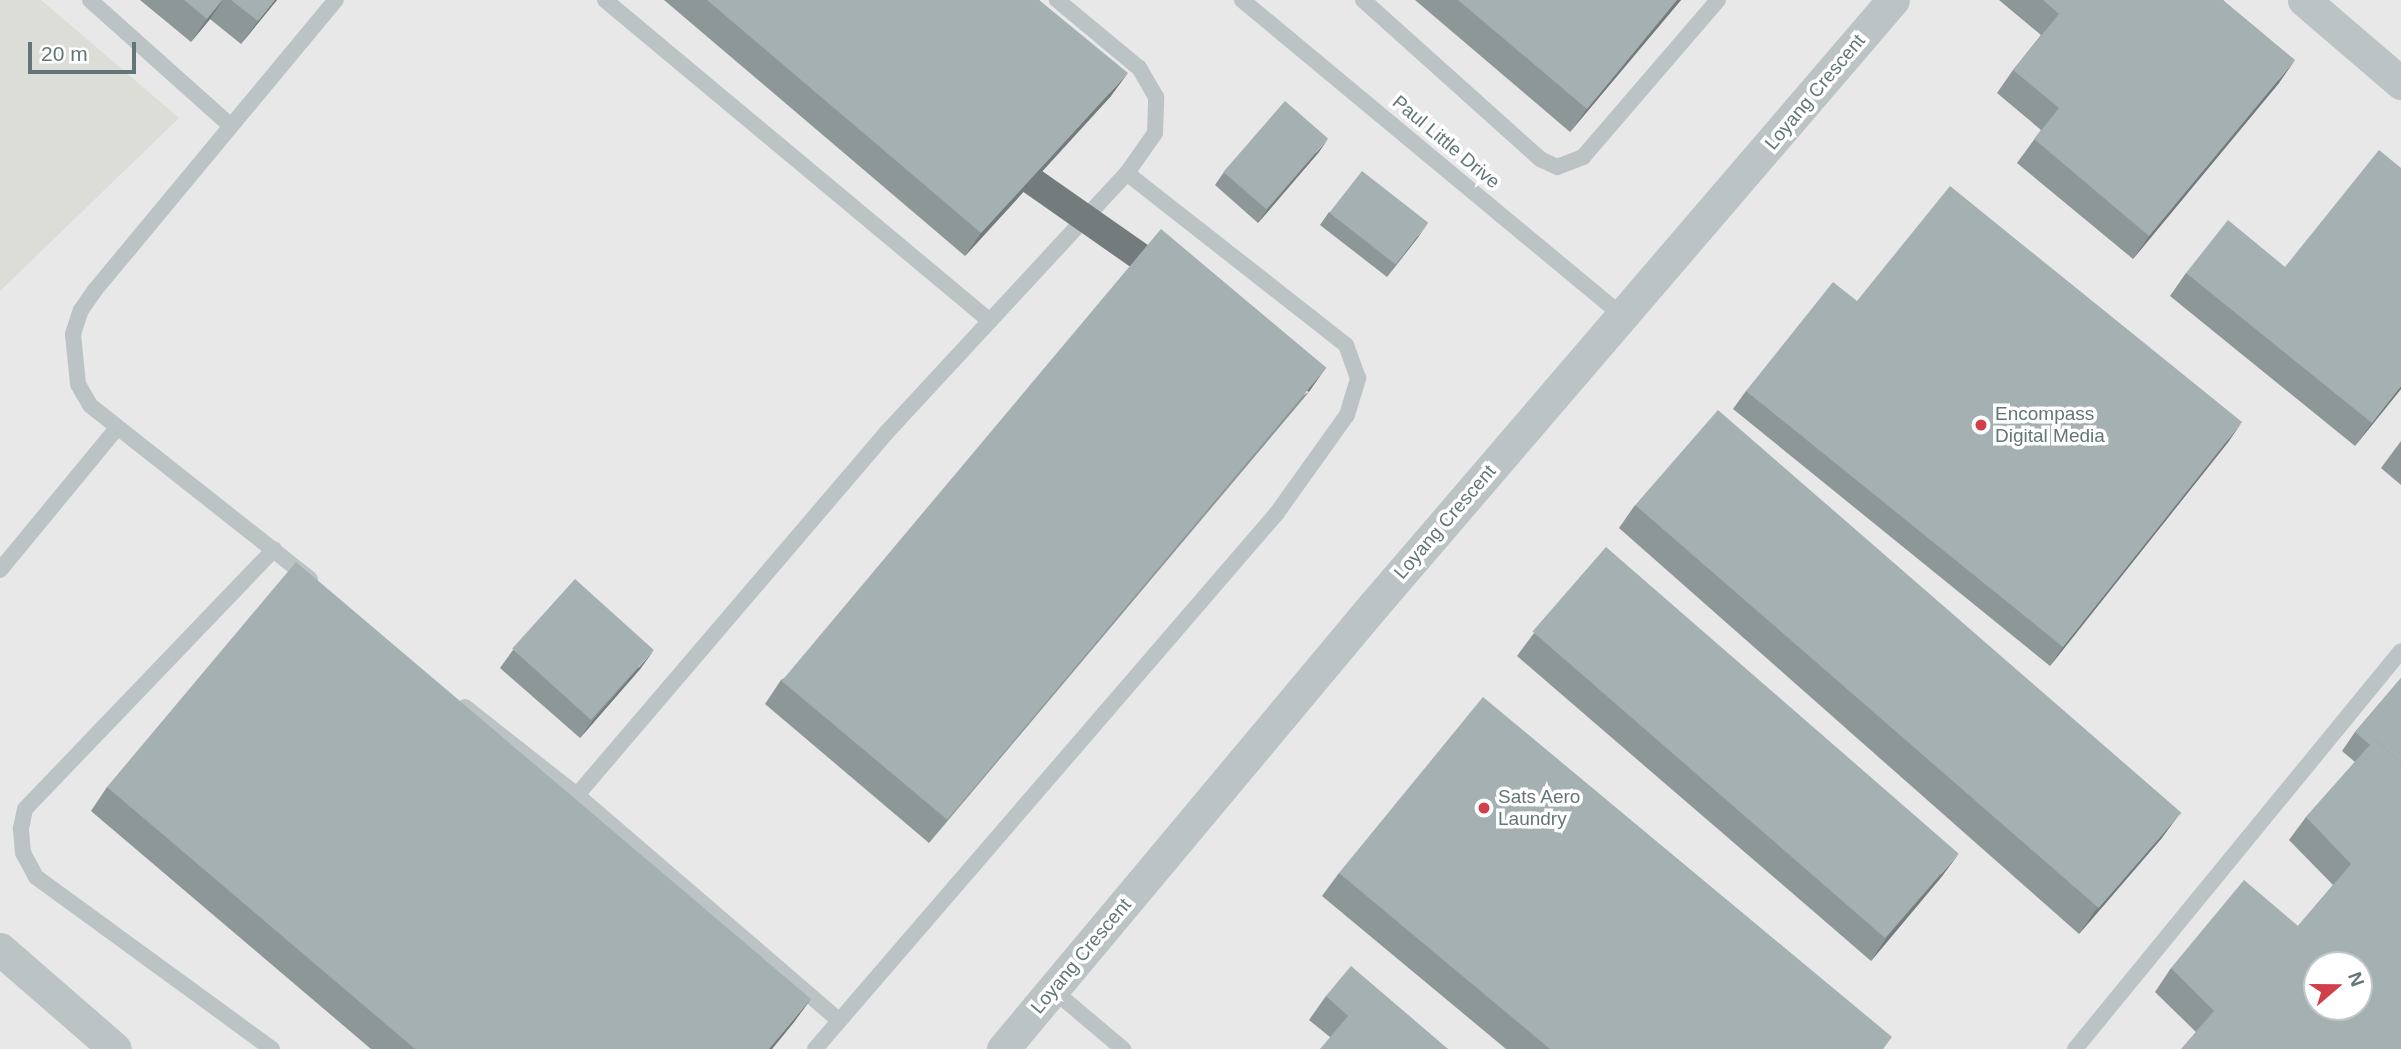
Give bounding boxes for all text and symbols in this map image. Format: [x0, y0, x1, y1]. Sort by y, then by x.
scale bar [32, 28, 140, 72]
street label: Loyang Crescent [1760, 30, 1870, 154]
text: 20 m [41, 42, 88, 65]
street label: Paul Little Drive [1388, 91, 1504, 193]
place label: Encompass Digital Media [1995, 403, 2105, 447]
marker: Encompass Digital Media [1973, 417, 1989, 433]
street label: Loyang Crescent [1389, 460, 1501, 584]
place label: Sats Aero Laundry [1498, 786, 1581, 830]
marker: Sats Aero Laundry [1476, 800, 1492, 816]
street label: Loyang Crescent [1026, 894, 1136, 1018]
north arrow [2303, 951, 2373, 1021]
text: N [2344, 969, 2369, 989]

